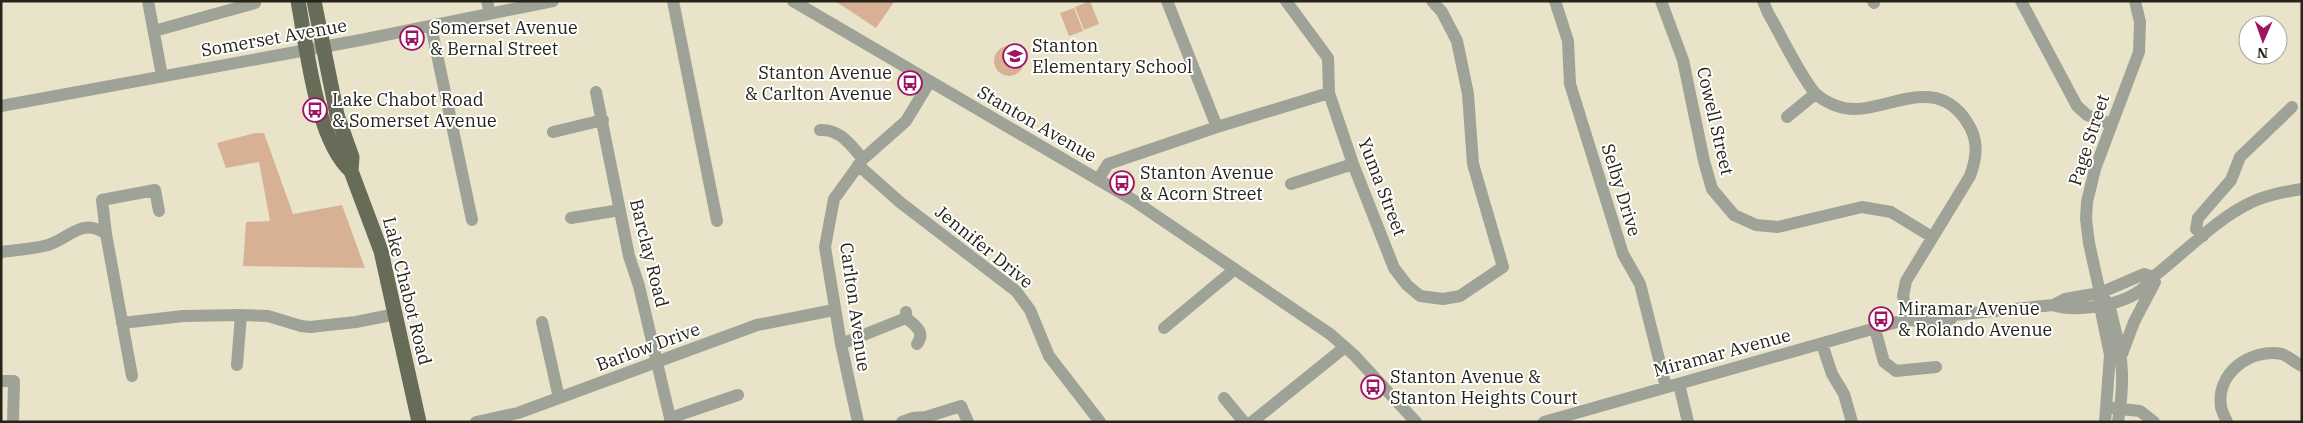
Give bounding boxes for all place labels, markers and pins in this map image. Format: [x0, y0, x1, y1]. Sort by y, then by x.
place label: Somerset Avenue & Bernal Street [430, 16, 578, 60]
bus stop icon: Somerset Avenue & Bernal Street [399, 25, 425, 51]
place label: Stanton Elementary School [1032, 34, 1192, 78]
school or university icon: Stanton Elementary School [1002, 43, 1028, 69]
place label: Stanton Avenue & Carlton Avenue [745, 61, 892, 105]
bus stop icon: Stanton Avenue & Carlton Avenue [897, 70, 923, 96]
place label: Lake Chabot Road & Somerset Avenue [332, 88, 497, 132]
bus stop icon: Lake Chabot Road & Somerset Avenue [302, 97, 328, 123]
place label: Stanton Avenue & Acorn Street [1140, 161, 1274, 205]
bus stop icon: Stanton Avenue & Acorn Street [1109, 170, 1135, 196]
place label: Miramar Avenue & Rolando Avenue [1898, 297, 2052, 341]
bus stop icon: Miramar Avenue & Rolando Avenue [1868, 306, 1894, 332]
place label: Stanton Avenue & Stanton Heights Court [1390, 365, 1578, 409]
bus stop icon: Stanton Avenue & Stanton Heights Court [1360, 374, 1386, 400]

